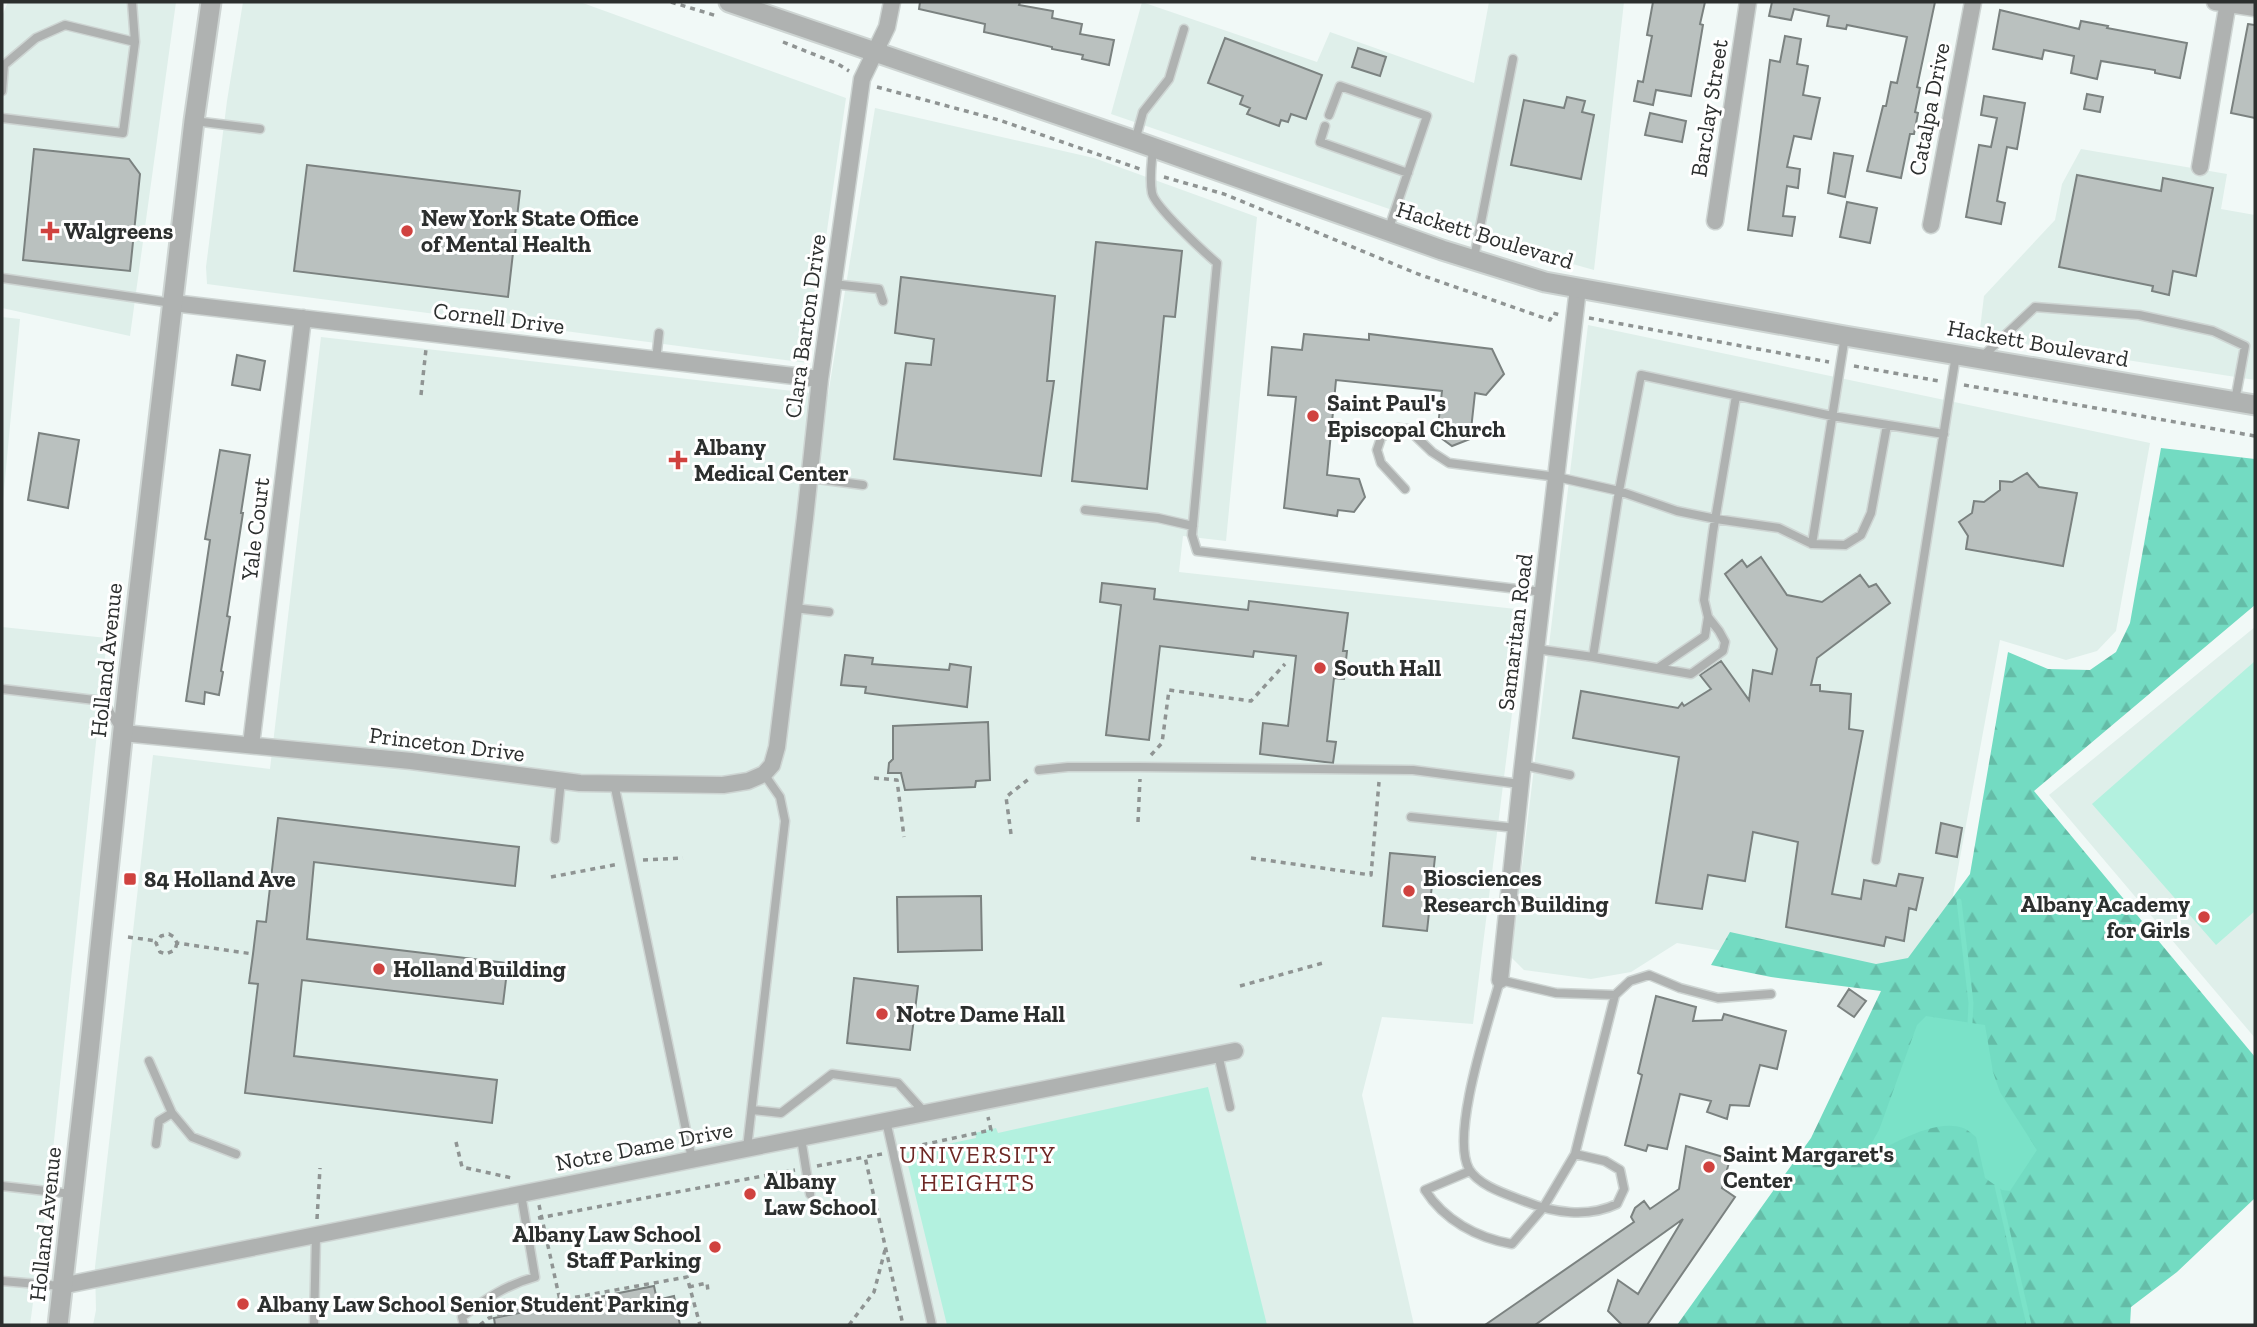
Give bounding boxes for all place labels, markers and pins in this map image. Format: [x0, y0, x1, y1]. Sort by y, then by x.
place label: New York State Office of Mental Health [421, 204, 639, 258]
place label: Walgreens [64, 217, 173, 245]
marker: Walgreens [42, 223, 58, 239]
marker: New York State Office of Mental Health [399, 223, 415, 239]
place label: Saint Paul's Episcopal Church [1327, 389, 1506, 443]
marker: Saint Paul's Episcopal Church [1305, 408, 1321, 424]
place label: Albany Medical Center [694, 433, 849, 487]
marker: Albany Medical Center [668, 450, 688, 470]
place label: South Hall [1334, 654, 1442, 682]
marker: South Hall [1312, 660, 1328, 676]
place label: Biosciences Research Building [1423, 864, 1608, 918]
place label: 84 Holland Ave [144, 865, 296, 893]
marker: 84 Holland Ave [122, 871, 138, 887]
marker: Biosciences Research Building [1401, 883, 1417, 899]
place label: Albany Academy for Girls [2021, 890, 2191, 944]
marker: Albany Academy for Girls [2196, 909, 2212, 925]
place label: Holland Building [393, 955, 566, 983]
marker: Holland Building [371, 961, 387, 977]
place label: Notre Dame Hall [896, 1000, 1065, 1028]
marker: Notre Dame Hall [874, 1006, 890, 1022]
place label: Saint Margaret's Center [1723, 1140, 1894, 1194]
marker: Saint Margaret's Center [1701, 1159, 1717, 1175]
place label: Albany Law School [764, 1167, 877, 1221]
marker: Albany Law School [742, 1186, 758, 1202]
place label: Albany Law School Staff Parking [512, 1220, 701, 1274]
marker: Albany Law School Staff Parking [707, 1239, 723, 1255]
place label: Albany Law School Senior Student Parking [257, 1290, 689, 1318]
marker: Albany Law School Senior Student Parking [235, 1296, 251, 1312]

